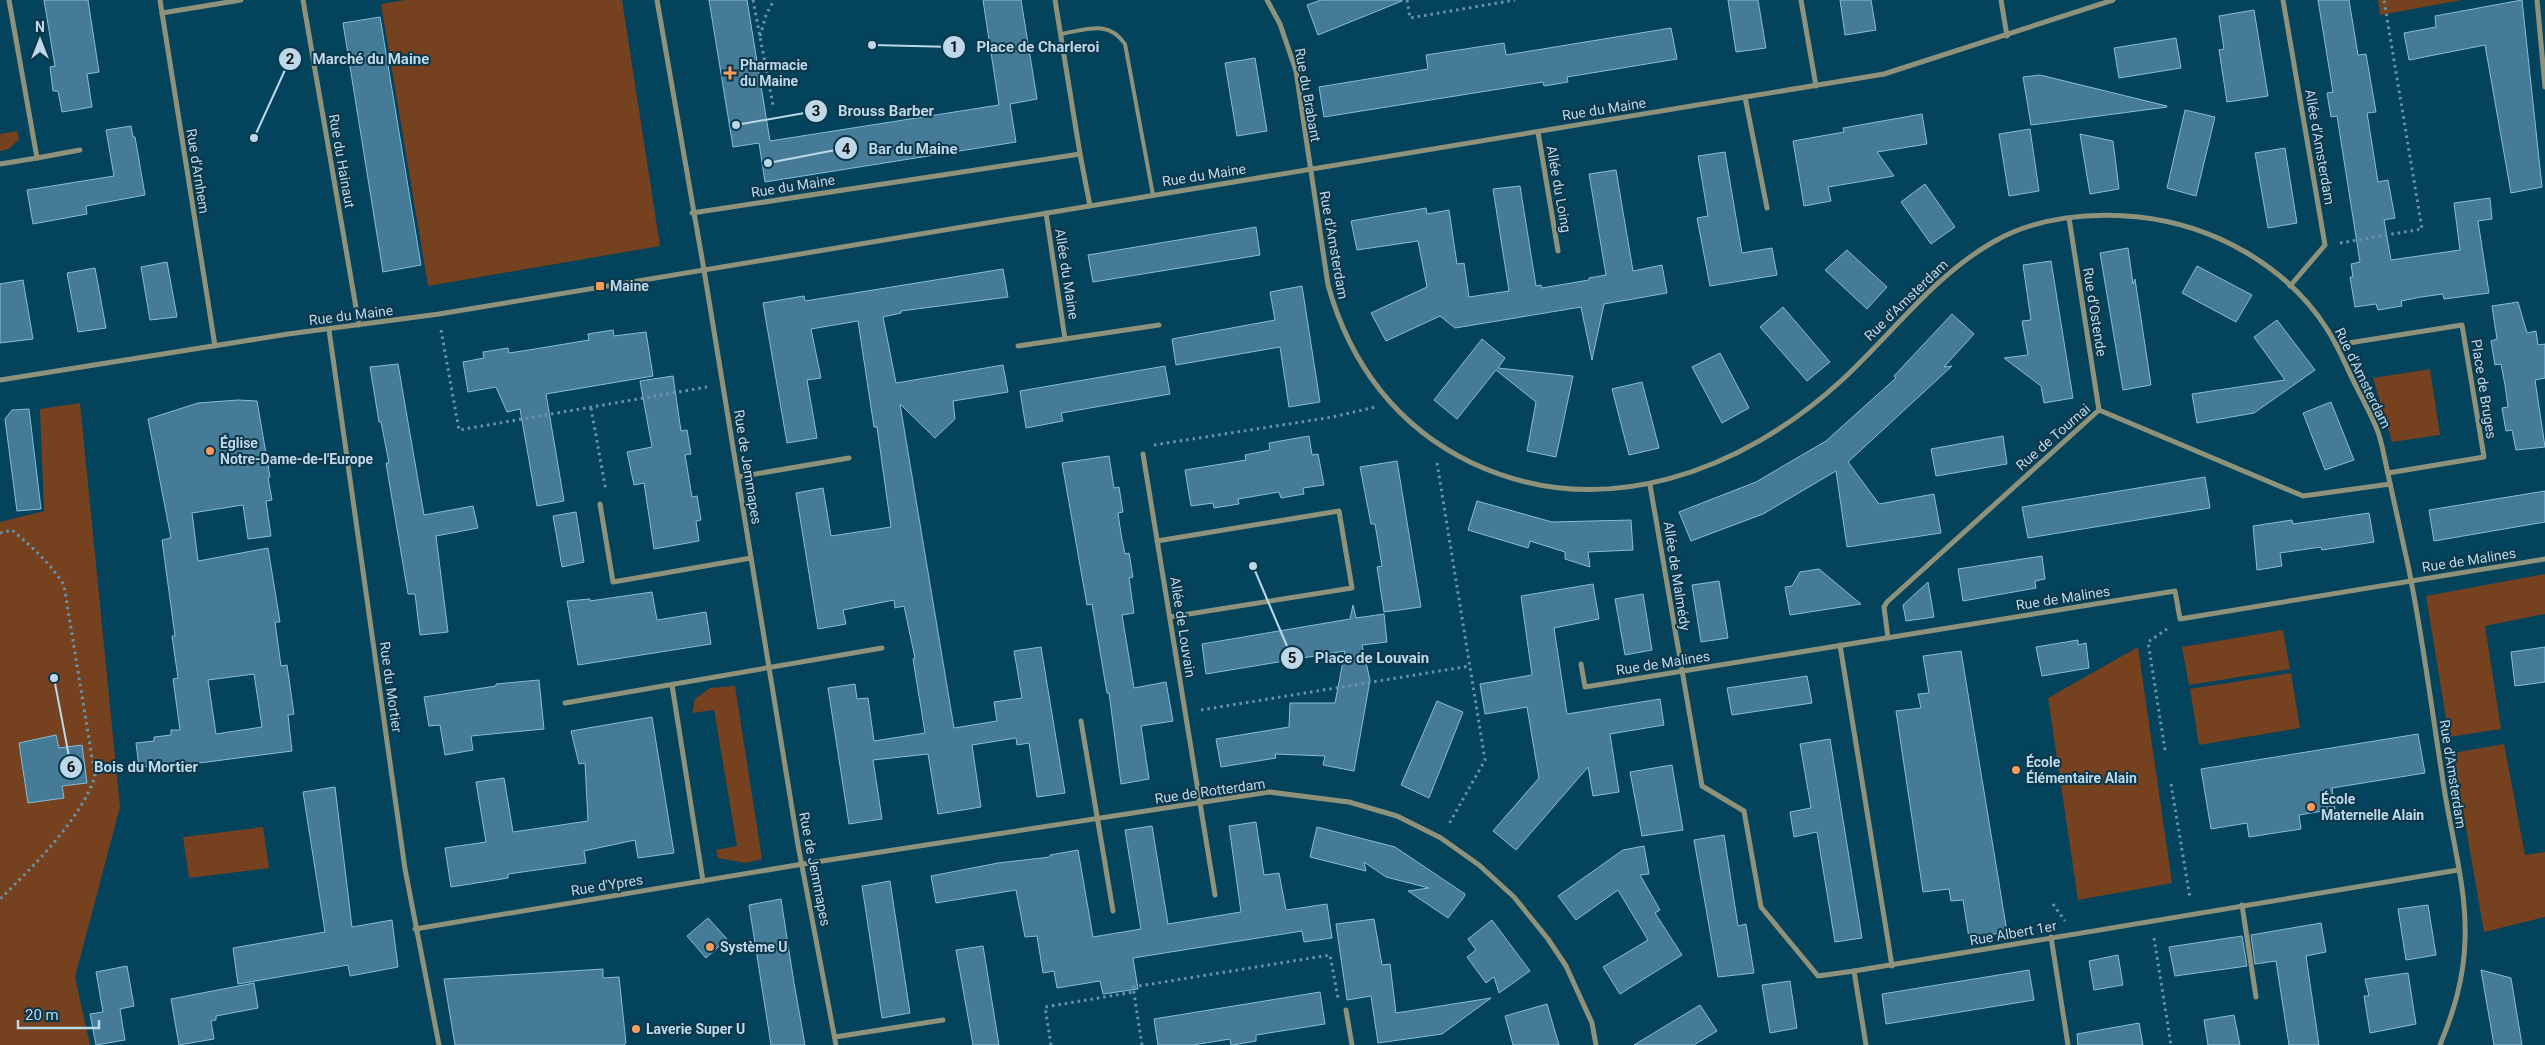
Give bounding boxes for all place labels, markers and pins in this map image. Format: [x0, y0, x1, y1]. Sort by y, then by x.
callout: Place de Charleroi [941, 32, 1109, 62]
callout: Marché du Maine [278, 44, 439, 74]
place label: Pharmacie du Maine [740, 57, 808, 89]
marker: Pharmacie du Maine [724, 67, 736, 79]
callout: Brouss Barber [803, 96, 944, 126]
callout: Bar du Maine [833, 133, 967, 163]
place label: Maine [610, 278, 649, 294]
marker: Maine [594, 280, 606, 292]
place label: Église Notre-Dame-de-l'Europe [220, 434, 374, 467]
marker: Église Notre-Dame-de-l'Europe [204, 445, 216, 457]
callout: Place de Louvain [1279, 643, 1439, 673]
callout: Bois du Mortier [59, 752, 208, 782]
place label: École Élémentaire Alain [2026, 753, 2137, 786]
marker: École Élémentaire Alain [2010, 764, 2022, 776]
place label: École Maternelle Alain [2321, 790, 2424, 823]
marker: École Maternelle Alain [2305, 801, 2317, 813]
place label: Système U [720, 939, 788, 955]
marker: Système U [704, 941, 716, 953]
place label: Laverie Super U [646, 1021, 745, 1037]
marker: Laverie Super U [630, 1023, 642, 1035]

